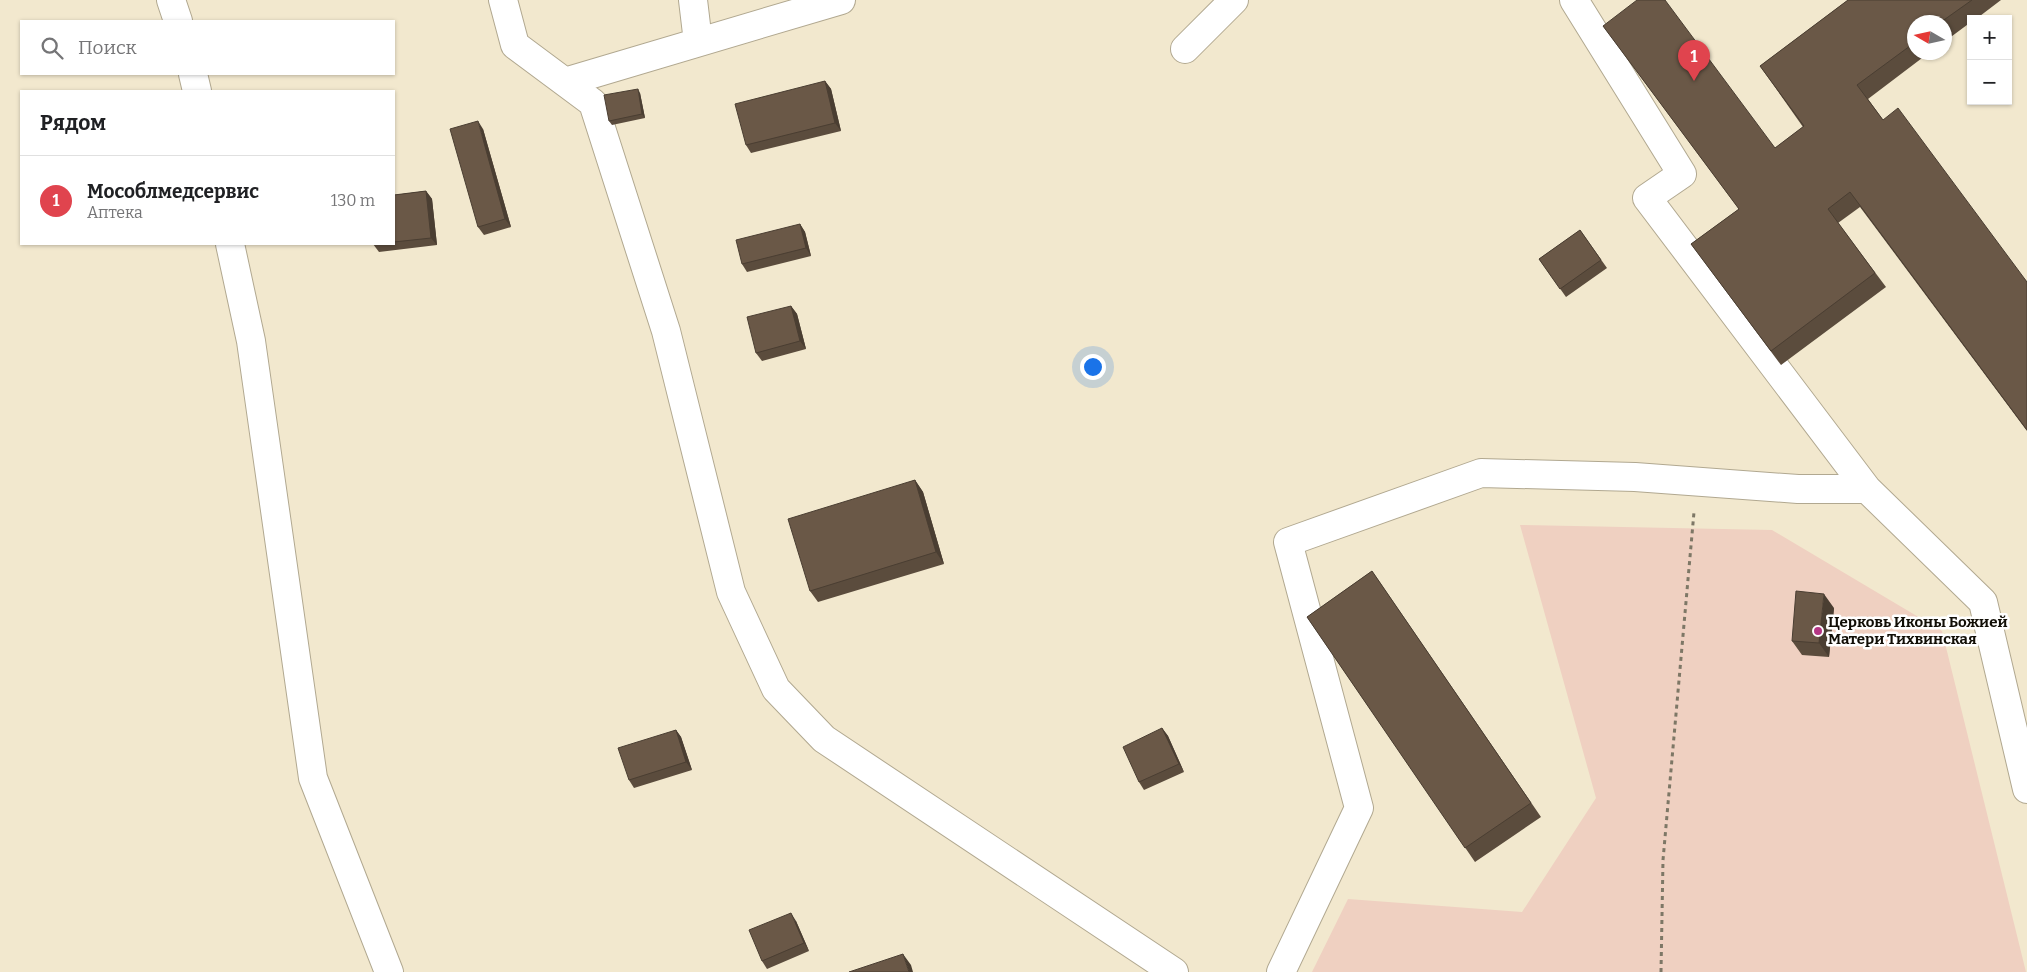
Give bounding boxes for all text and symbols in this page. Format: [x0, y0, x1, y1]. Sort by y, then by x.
north arrow [1907, 15, 1952, 60]
map controls [1967, 15, 2012, 105]
button: + [1967, 15, 2012, 60]
search box [20, 20, 395, 75]
icon: search [38, 34, 66, 62]
text: Поиск [78, 36, 137, 59]
pin: 1 [1678, 40, 1710, 81]
button: − [1967, 60, 2012, 105]
text: Рядом [40, 110, 106, 136]
text: Мособлмедсервис [87, 180, 259, 203]
text: 1 [53, 191, 59, 210]
text: 130 m [331, 191, 375, 210]
text: Аптека [87, 203, 143, 222]
your location [1080, 354, 1106, 380]
place label: Церковь Иконы Божией Матери Тихвинская [1828, 613, 2008, 648]
marker: Церковь Иконы Божией Матери Тихвинская [1812, 625, 1824, 637]

